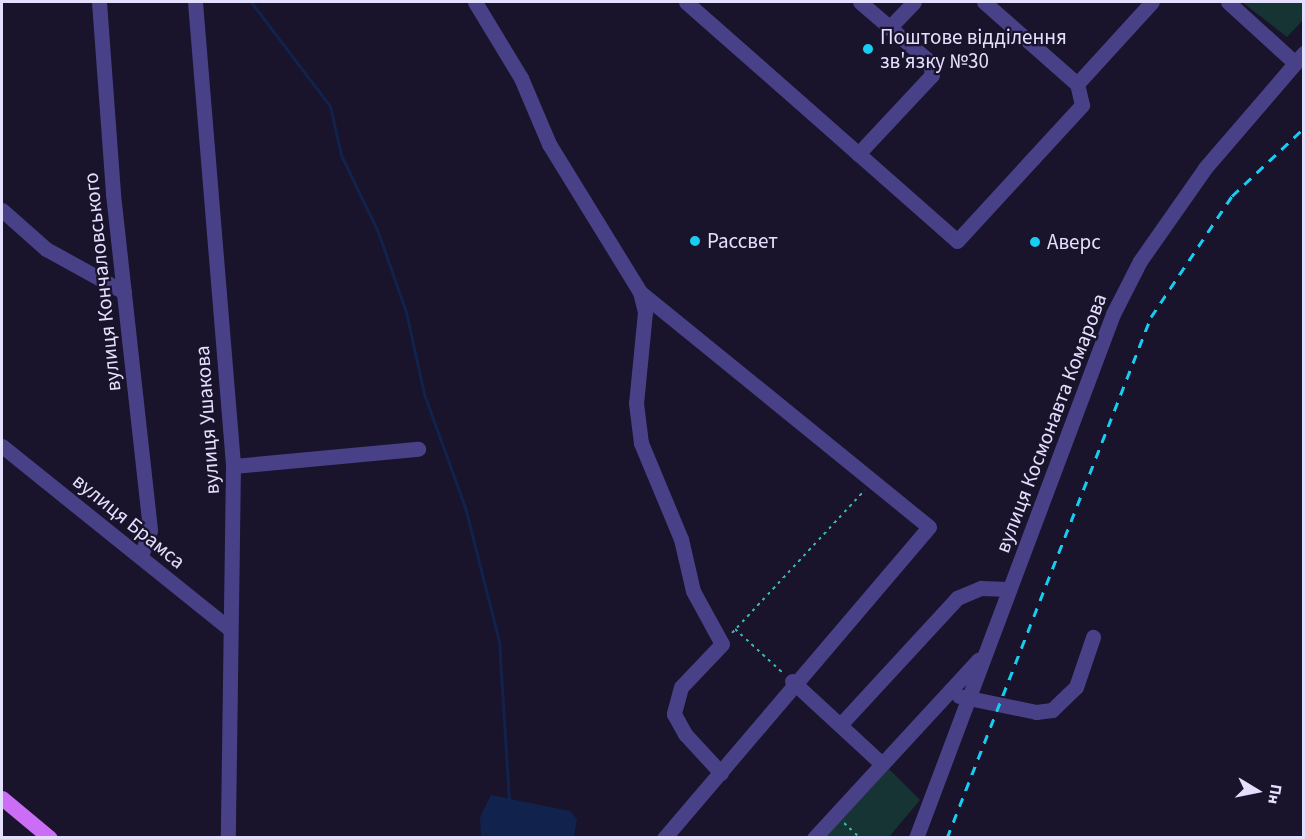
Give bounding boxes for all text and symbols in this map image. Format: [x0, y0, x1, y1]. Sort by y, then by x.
place label: Поштове відділення зв'язку №30 [880, 24, 1067, 74]
marker: Поштове відділення зв'язку №30 [861, 42, 875, 56]
street label: вулиця Кончаловського [78, 171, 126, 393]
place label: Рассвет [707, 228, 778, 254]
place label: Аверс [1047, 229, 1101, 255]
marker: Рассвет [688, 234, 702, 248]
marker: Аверс [1028, 235, 1042, 249]
street label: вулиця Космонавта Комарова [990, 290, 1112, 556]
street label: вулиця Ушакова [189, 345, 225, 495]
street label: вулиця Брамса [68, 468, 190, 574]
north arrow [1227, 761, 1287, 821]
text: Пн [1262, 782, 1287, 806]

